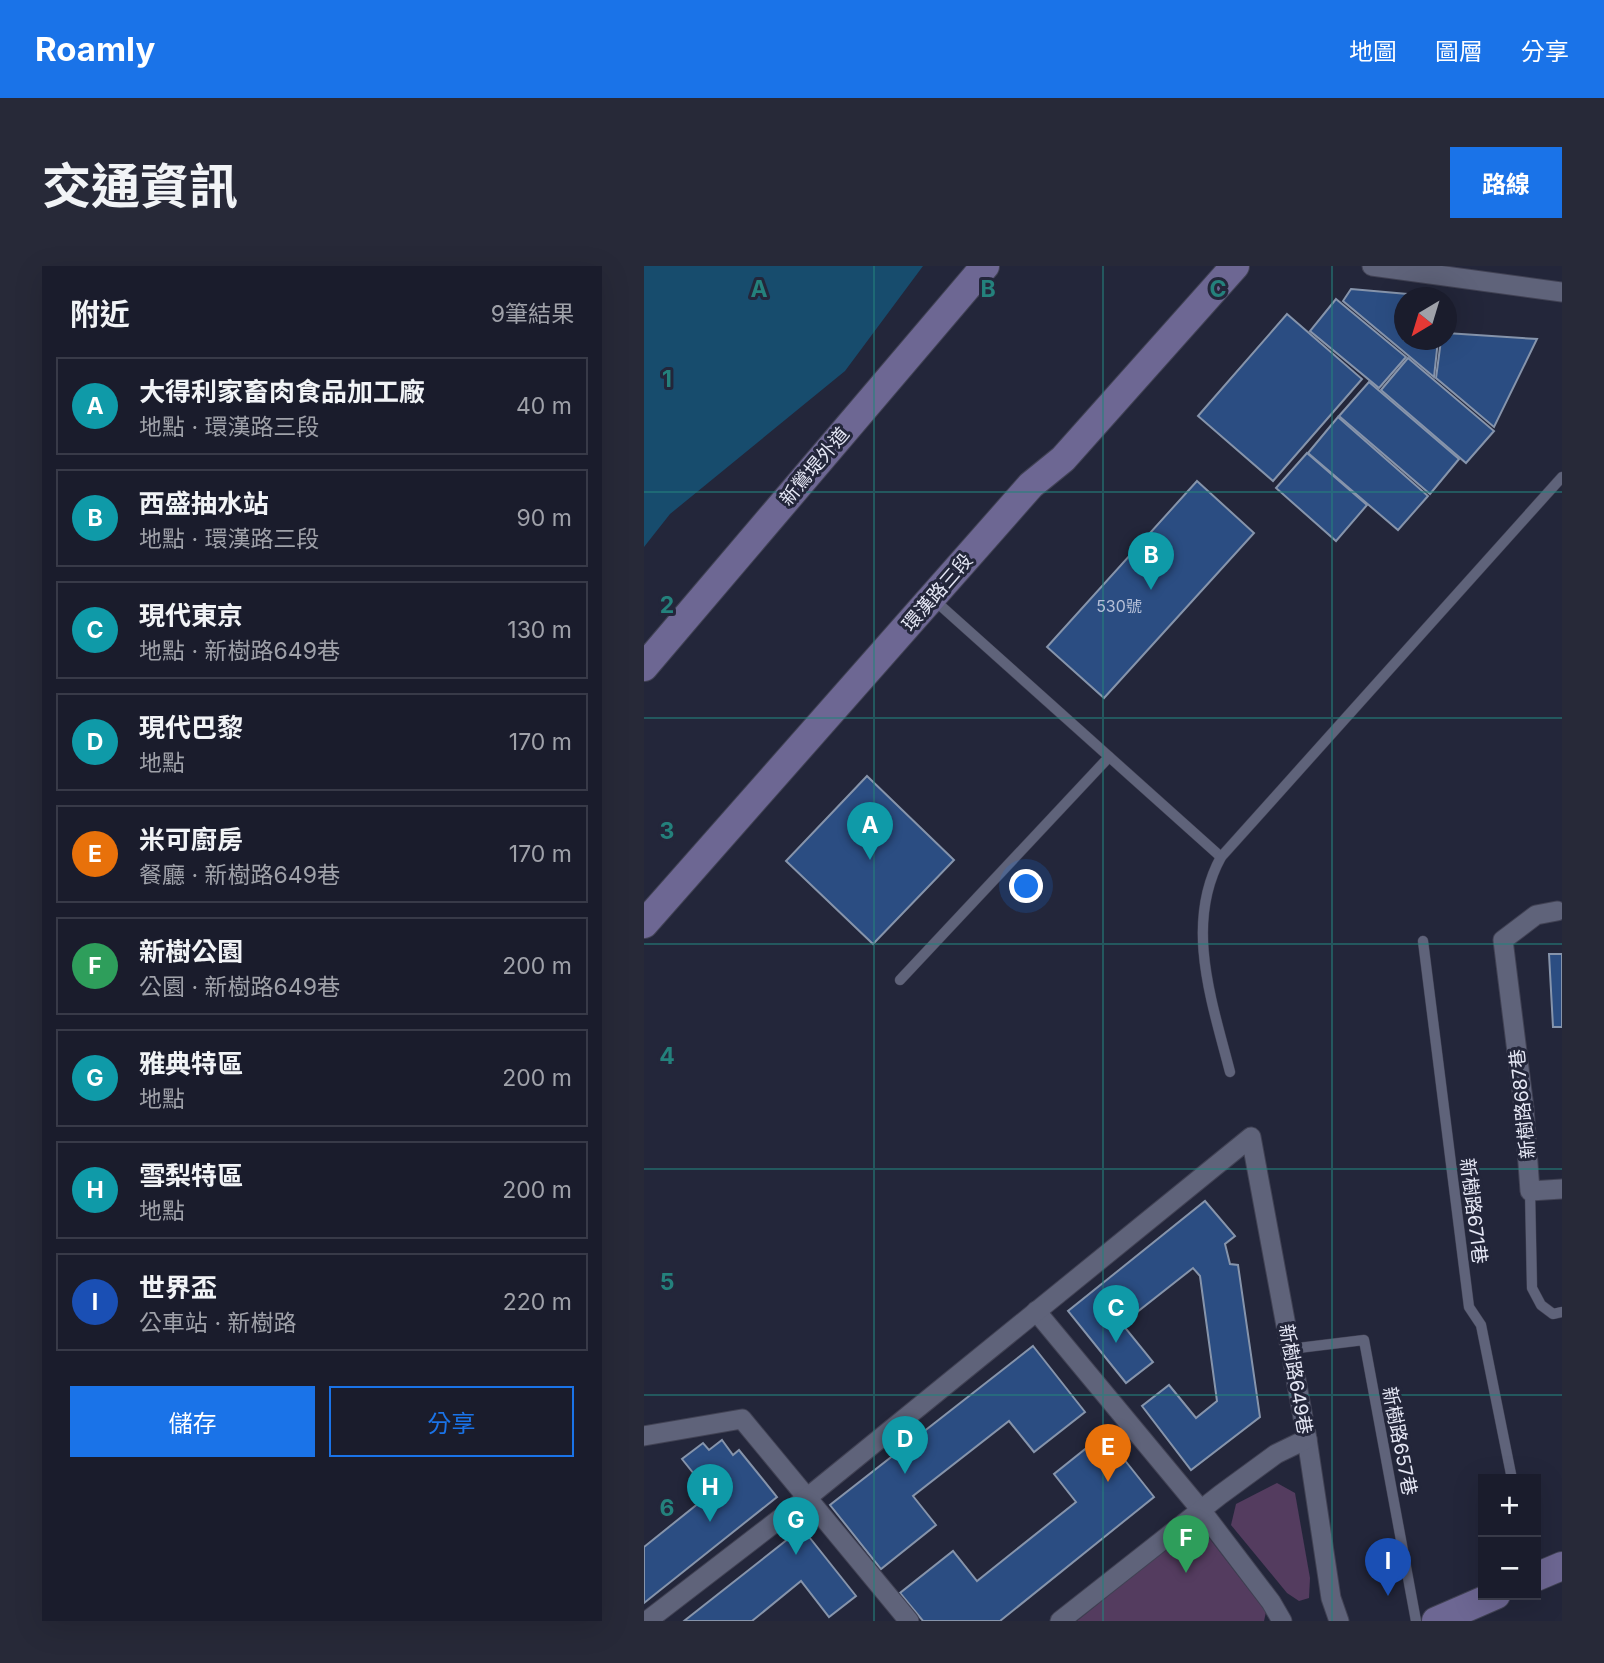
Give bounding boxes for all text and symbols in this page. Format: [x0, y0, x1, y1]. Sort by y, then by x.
text: Roamly [35, 29, 155, 69]
text: 地圖 [1349, 37, 1397, 66]
text: 圖層 [1435, 37, 1483, 66]
text: 分享 [1521, 37, 1569, 66]
button: 路線 [1450, 147, 1562, 218]
text: 交通資訊 [42, 157, 238, 216]
text: A [750, 275, 768, 303]
text: B [980, 275, 996, 303]
text: C [1209, 275, 1227, 303]
north arrow [1394, 287, 1457, 350]
text: 附近 [70, 296, 130, 332]
text: 9筆結果 [491, 300, 574, 328]
text: 1 [662, 365, 672, 393]
text: 大得利家畜肉食品加工廠 [139, 376, 425, 407]
text: A [86, 392, 104, 420]
text: 40 m [516, 392, 572, 420]
text: 地點 · 環漢路三段 [139, 413, 320, 441]
street label: 新鶯堤外道 [775, 423, 854, 510]
text: 西盛抽水站 [139, 488, 269, 519]
text: B [87, 504, 103, 532]
text: 90 m [517, 504, 572, 532]
text: 地點 · 環漢路三段 [139, 525, 320, 553]
pin: B [1128, 532, 1174, 590]
street label: 環漢路三段 [898, 549, 977, 636]
text: 2 [660, 591, 674, 619]
house number: 530號 [1096, 596, 1142, 616]
text: 現代東京 [139, 600, 243, 631]
text: C [86, 616, 104, 644]
text: 130 m [507, 616, 572, 644]
text: 地點 · 新樹路649巷 [139, 637, 340, 665]
text: 現代巴黎 [139, 712, 243, 743]
text: D [87, 728, 103, 756]
text: 170 m [509, 728, 572, 756]
text: 地點 [139, 749, 185, 777]
pin: A [847, 802, 893, 860]
text: 3 [660, 817, 674, 845]
text: 米可廚房 [139, 824, 243, 855]
text: E [88, 840, 102, 868]
text: 170 m [509, 840, 572, 868]
text: 餐廳 · 新樹路649巷 [139, 861, 340, 889]
your location [1009, 869, 1043, 903]
text: 新樹公園 [139, 936, 243, 967]
text: F [88, 952, 102, 980]
text: 200 m [502, 952, 572, 980]
text: 公園 · 新樹路649巷 [139, 973, 340, 1001]
text: 4 [659, 1042, 675, 1070]
text: 雅典特區 [139, 1048, 243, 1079]
street label: 新樹路687巷 [1505, 1048, 1540, 1160]
text: G [86, 1064, 104, 1092]
text: 200 m [502, 1064, 572, 1092]
text: 地點 [139, 1085, 185, 1113]
street label: 新樹路671巷 [1456, 1157, 1491, 1265]
text: 雪梨特區 [139, 1160, 243, 1191]
text: H [86, 1176, 104, 1204]
text: 200 m [502, 1176, 572, 1204]
text: 地點 [139, 1197, 185, 1225]
text: 5 [660, 1268, 674, 1296]
text: 世界盃 [139, 1272, 217, 1303]
pin: C [1093, 1285, 1139, 1343]
text: I [92, 1288, 98, 1316]
text: 220 m [503, 1288, 572, 1316]
text: 公車站 · 新樹路 [139, 1309, 297, 1337]
street label: 新樹路649巷 [1274, 1322, 1317, 1436]
street label: 新樹路657巷 [1378, 1385, 1421, 1497]
button: 儲存 [70, 1386, 315, 1457]
button: 分享 [329, 1386, 574, 1457]
pin: D [882, 1416, 928, 1474]
pin: E [1085, 1424, 1131, 1482]
pin: H [687, 1464, 733, 1522]
map controls [1478, 1474, 1541, 1600]
button: + [1478, 1474, 1541, 1537]
text: 6 [660, 1494, 674, 1522]
pin: G [773, 1497, 819, 1555]
pin: F [1163, 1515, 1209, 1573]
button: − [1478, 1537, 1541, 1600]
pin: I [1365, 1538, 1411, 1596]

